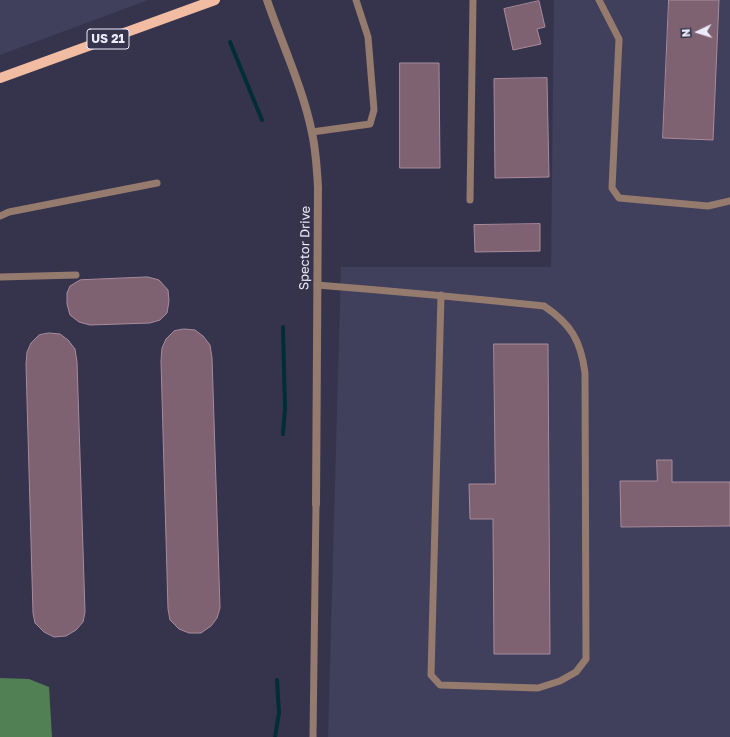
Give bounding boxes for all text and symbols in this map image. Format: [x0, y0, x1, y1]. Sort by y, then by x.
north arrow [678, 12, 718, 52]
text: N [679, 28, 692, 38]
road number: US 21 [87, 29, 129, 49]
street label: Spector Drive [296, 206, 314, 290]

